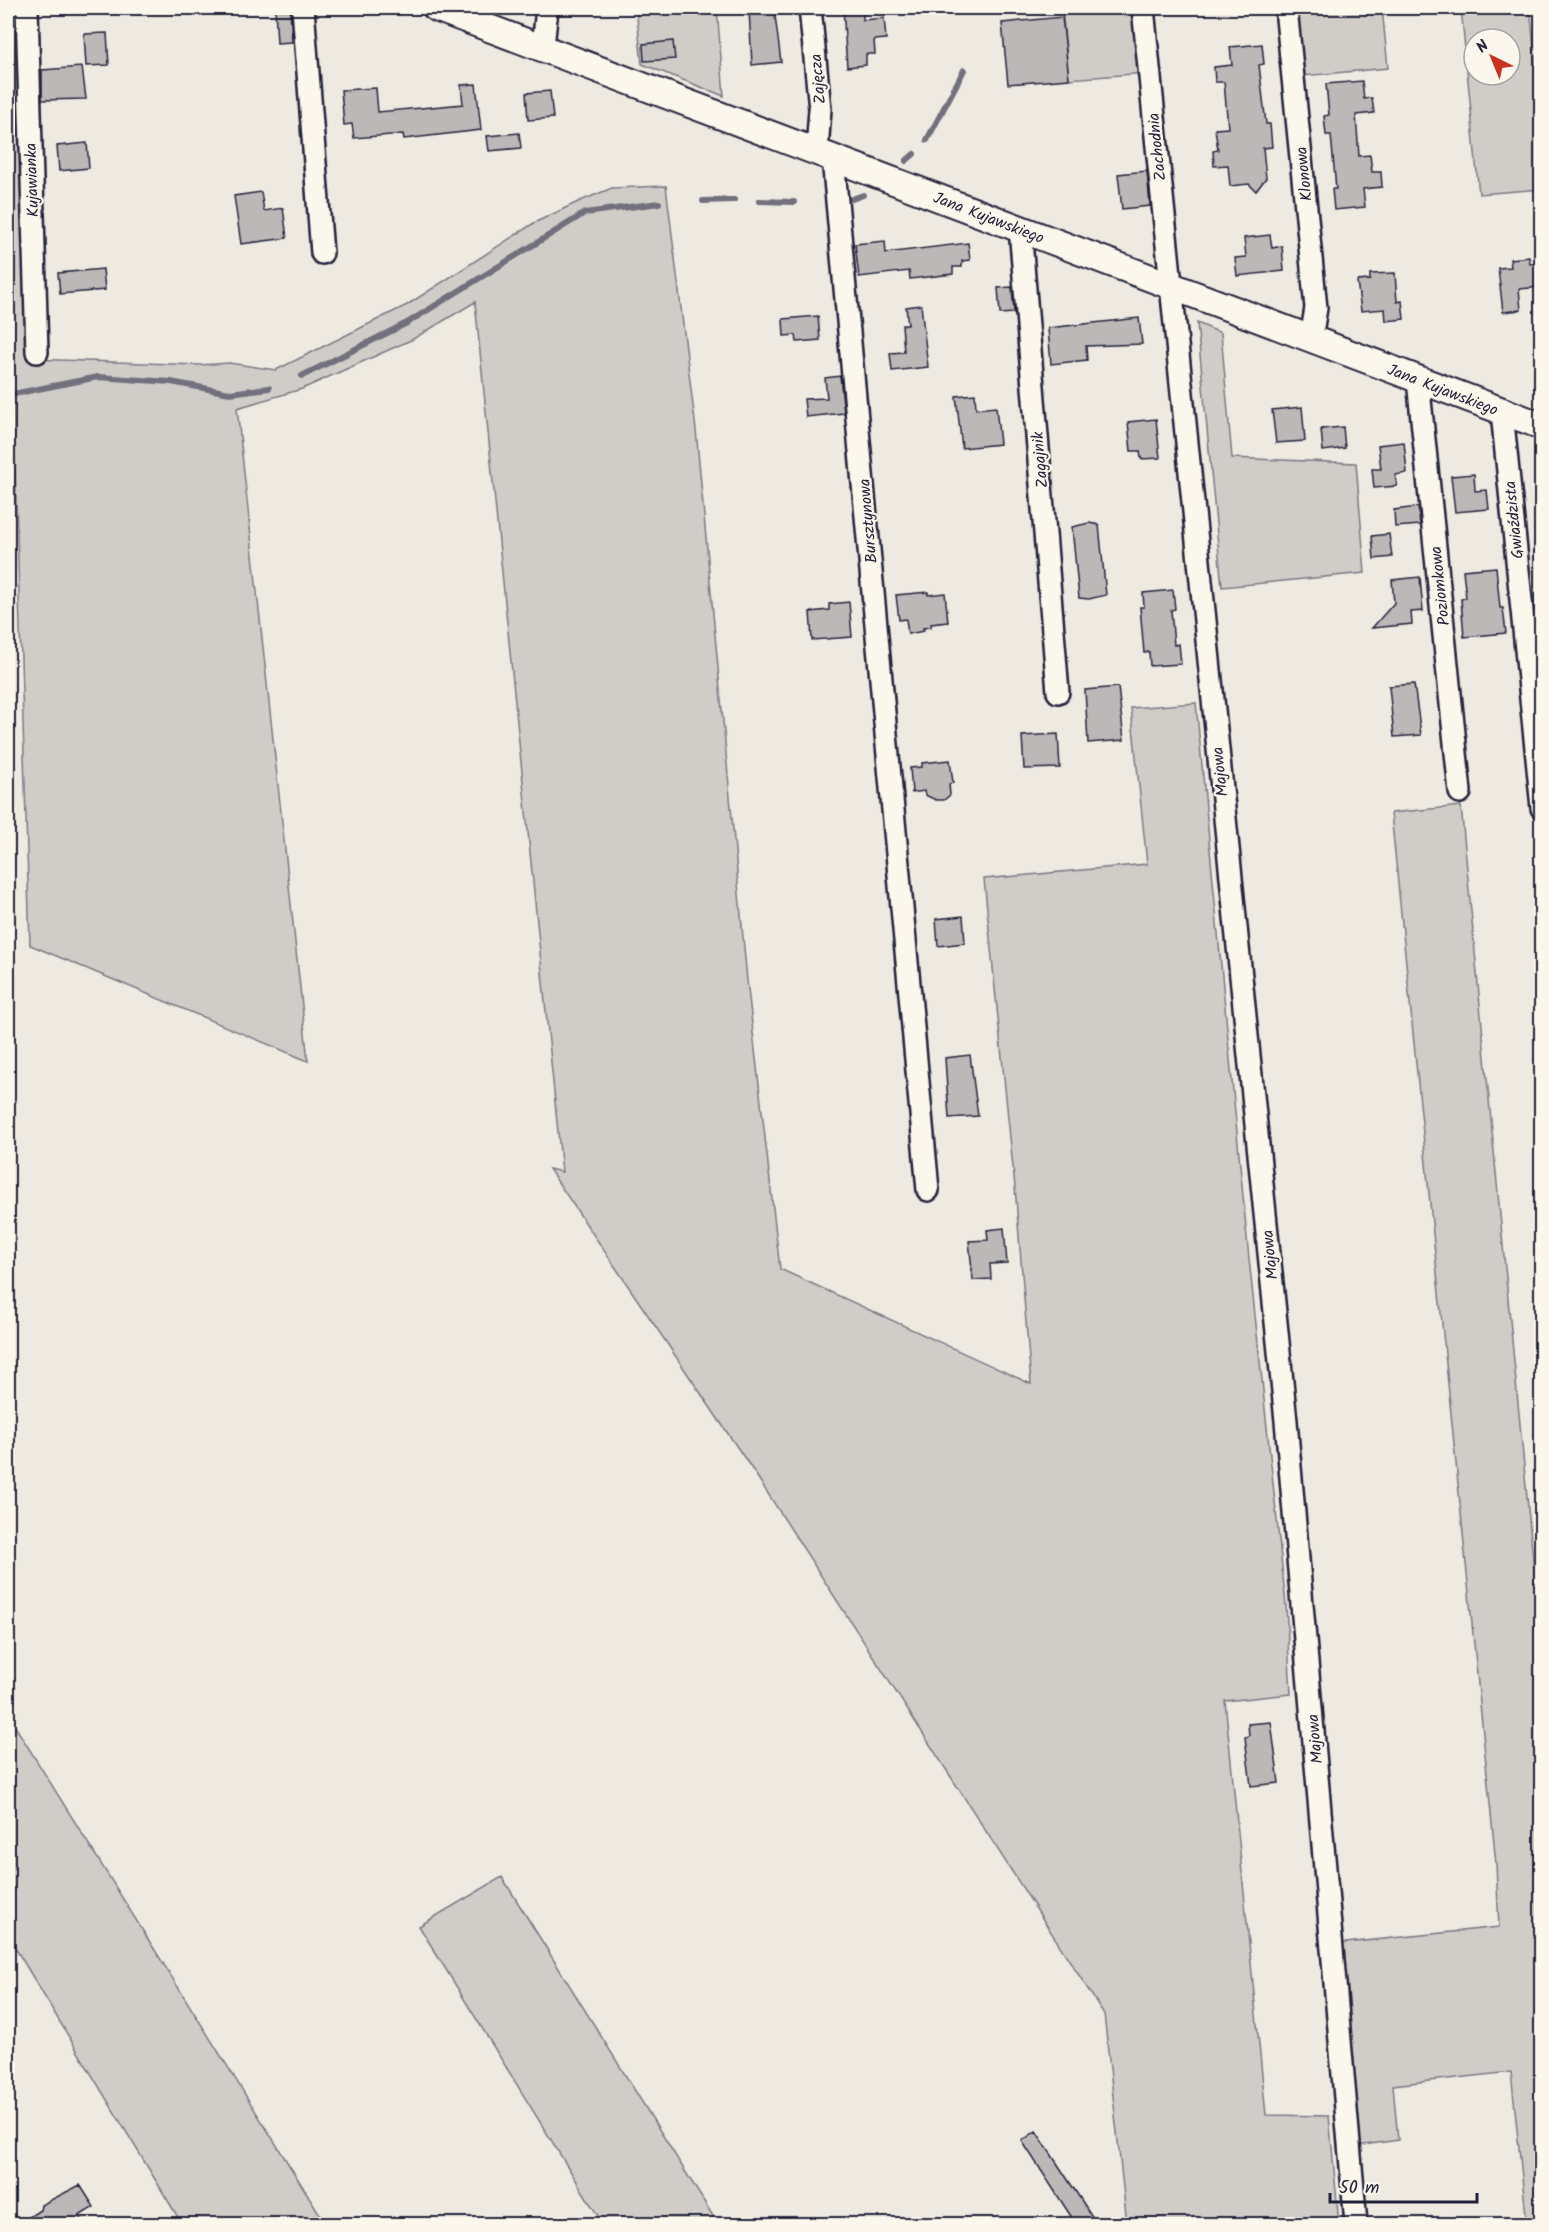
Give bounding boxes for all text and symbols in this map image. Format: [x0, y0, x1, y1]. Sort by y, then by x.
north arrow [1462, 27, 1522, 87]
text: N [1471, 35, 1495, 60]
street label: Zajęcza [804, 53, 833, 105]
street label: Zachodnia [1141, 112, 1173, 182]
street label: Kujawianka [19, 142, 46, 218]
street label: Klonowa [1289, 145, 1320, 202]
street label: Jana Kujawskiego [929, 186, 1048, 251]
street label: Jana Kujawskiego [1383, 358, 1502, 423]
street label: Zagajnik [1026, 430, 1055, 489]
street label: Bursztynowa [852, 478, 885, 564]
street label: Gwiaździsta [1498, 480, 1531, 560]
street label: Poziomkowa [1424, 545, 1457, 627]
street label: Majowa [1205, 746, 1236, 798]
street label: Majowa [1255, 1229, 1286, 1281]
street label: Majowa [1301, 1713, 1330, 1765]
scale bar [1330, 2166, 1477, 2204]
text: 50 m [1339, 2174, 1379, 2203]

